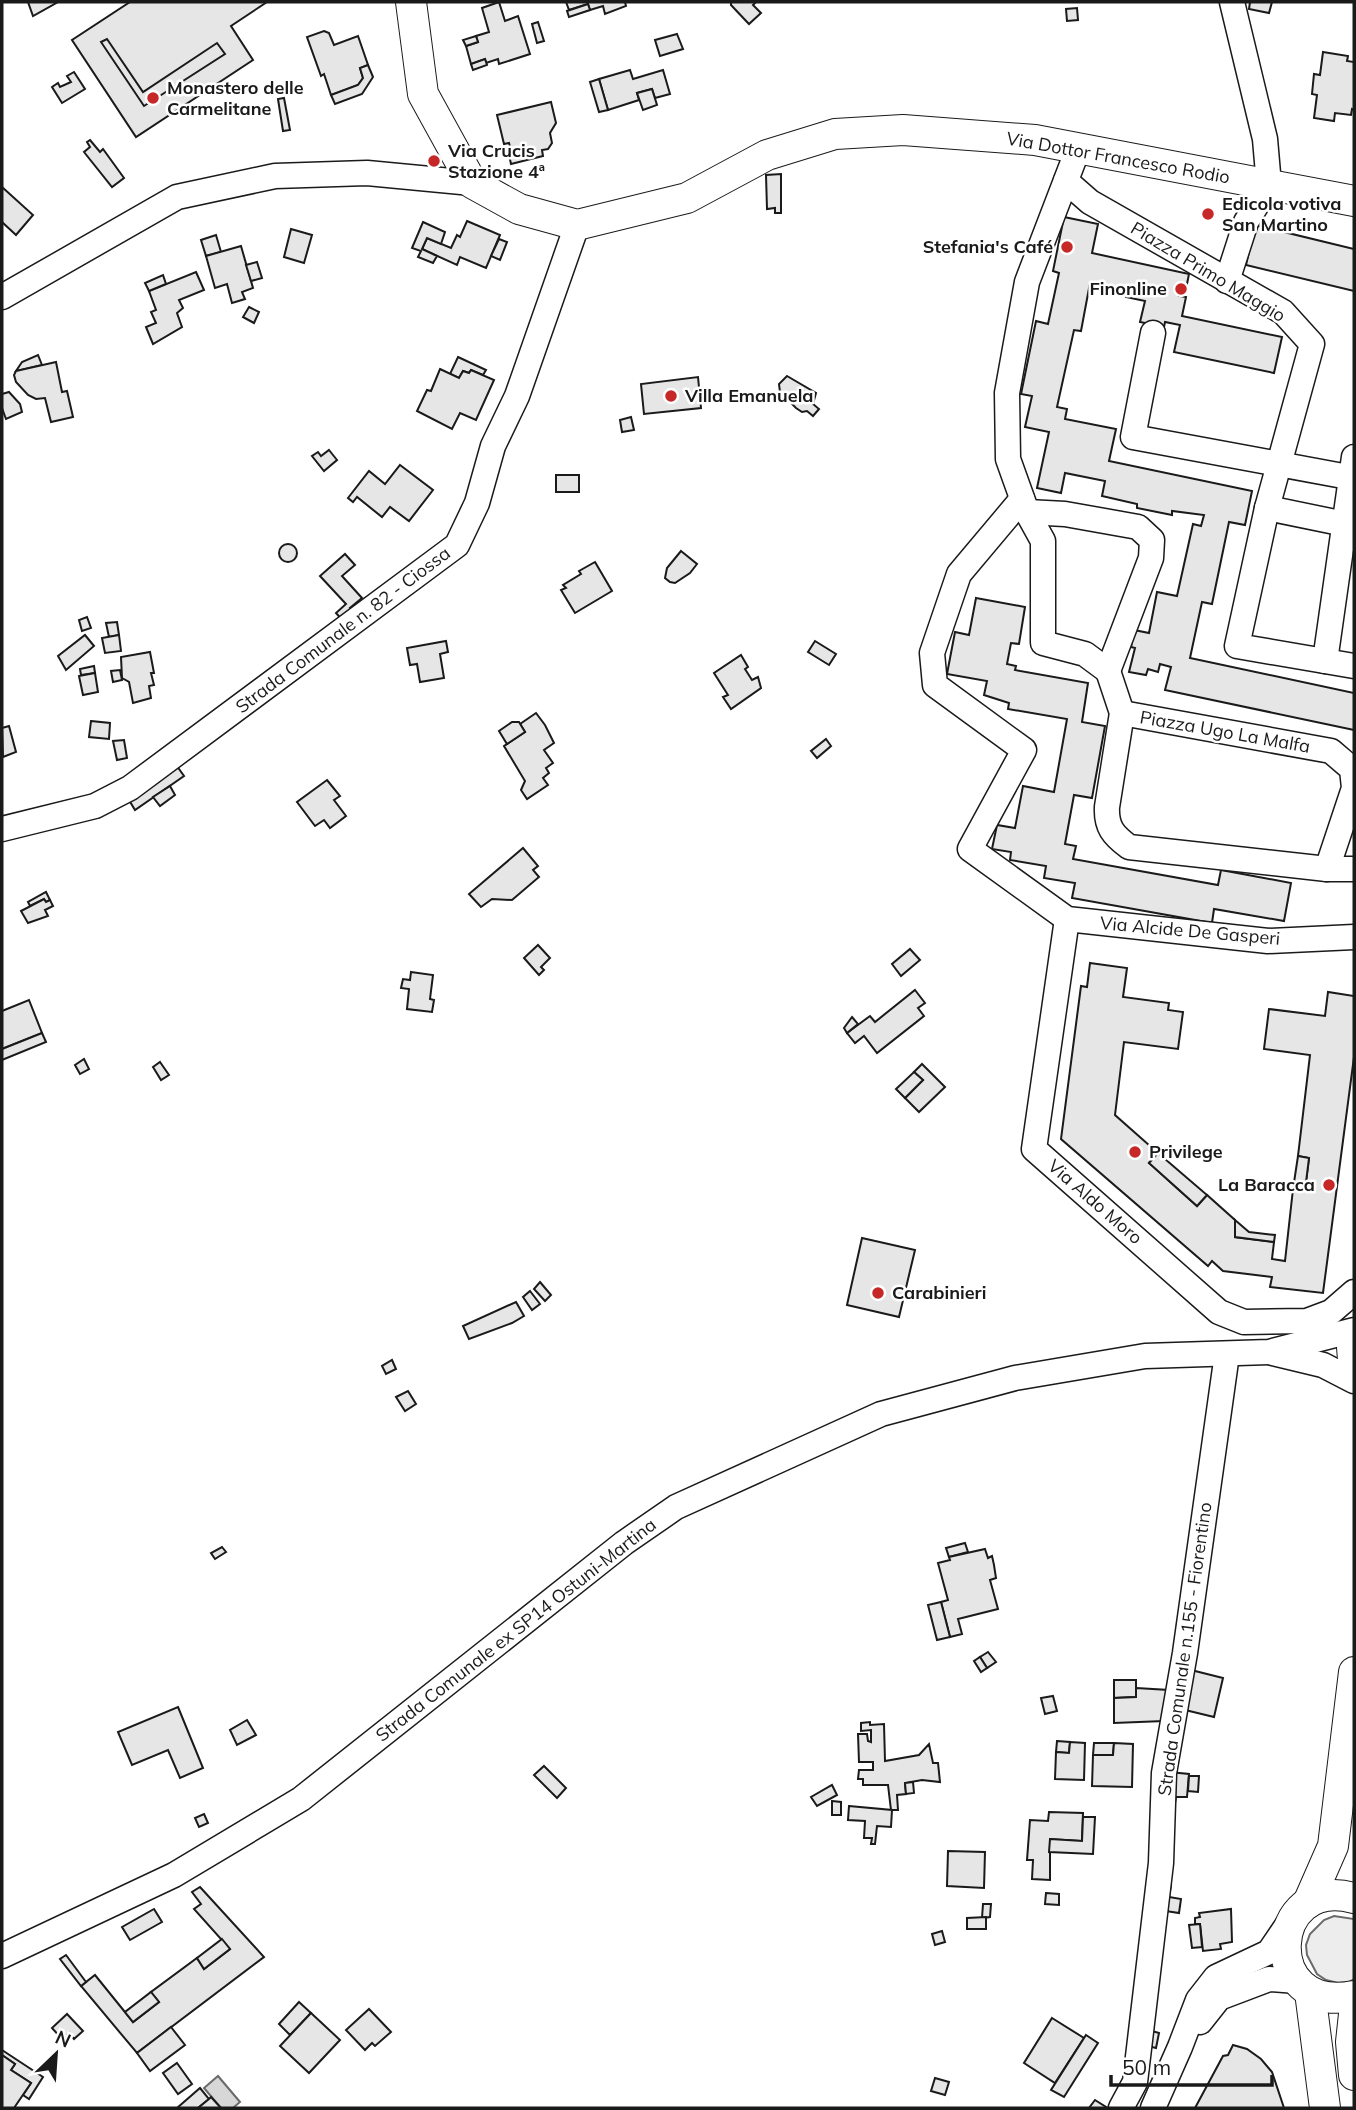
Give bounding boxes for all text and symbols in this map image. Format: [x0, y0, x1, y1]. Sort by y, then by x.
place label: Monastero delle Carmelitane [167, 76, 304, 120]
marker: Monastero delle Carmelitane [145, 90, 161, 106]
street label: Via Dottor Francesco Rodio [1005, 127, 1232, 189]
place label: Via Crucis Stazione 4ª [447, 139, 545, 183]
marker: Via Crucis Stazione 4ª [426, 153, 442, 169]
place label: Edicola votiva San Martino [1222, 192, 1341, 236]
marker: Edicola votiva San Martino [1200, 206, 1216, 222]
street label: Piazza Primo Maggio [1127, 216, 1290, 327]
place label: Stefania's Café [923, 235, 1053, 258]
marker: Stefania's Café [1059, 239, 1075, 255]
place label: Finonline [1090, 277, 1167, 300]
marker: Finonline [1173, 281, 1189, 297]
place label: Villa Emanuela [684, 384, 814, 407]
marker: Villa Emanuela [663, 388, 679, 404]
street label: Strada Comunale n. 82 - Ciossa [231, 541, 455, 718]
street label: Piazza Ugo La Malfa [1138, 705, 1312, 758]
street label: Via Alcide De Gasperi [1099, 911, 1281, 950]
place label: Privilege [1149, 1140, 1223, 1163]
marker: Privilege [1127, 1144, 1143, 1160]
street label: Via Aldo Moro [1043, 1154, 1147, 1249]
place label: La Baracca [1218, 1173, 1315, 1196]
marker: La Baracca [1321, 1177, 1337, 1193]
place label: Carabinieri [892, 1281, 986, 1304]
marker: Carabinieri [870, 1285, 886, 1301]
street label: Strada Comunale n.155 - Fiorentino [1152, 1501, 1217, 1797]
street label: Strada Comunale ex SP14 Ostuni-Martina [371, 1513, 661, 1746]
north arrow [21, 2019, 91, 2089]
text: N [52, 2025, 75, 2053]
scale bar [1111, 2044, 1272, 2088]
text: 50 m [1122, 2054, 1171, 2080]

